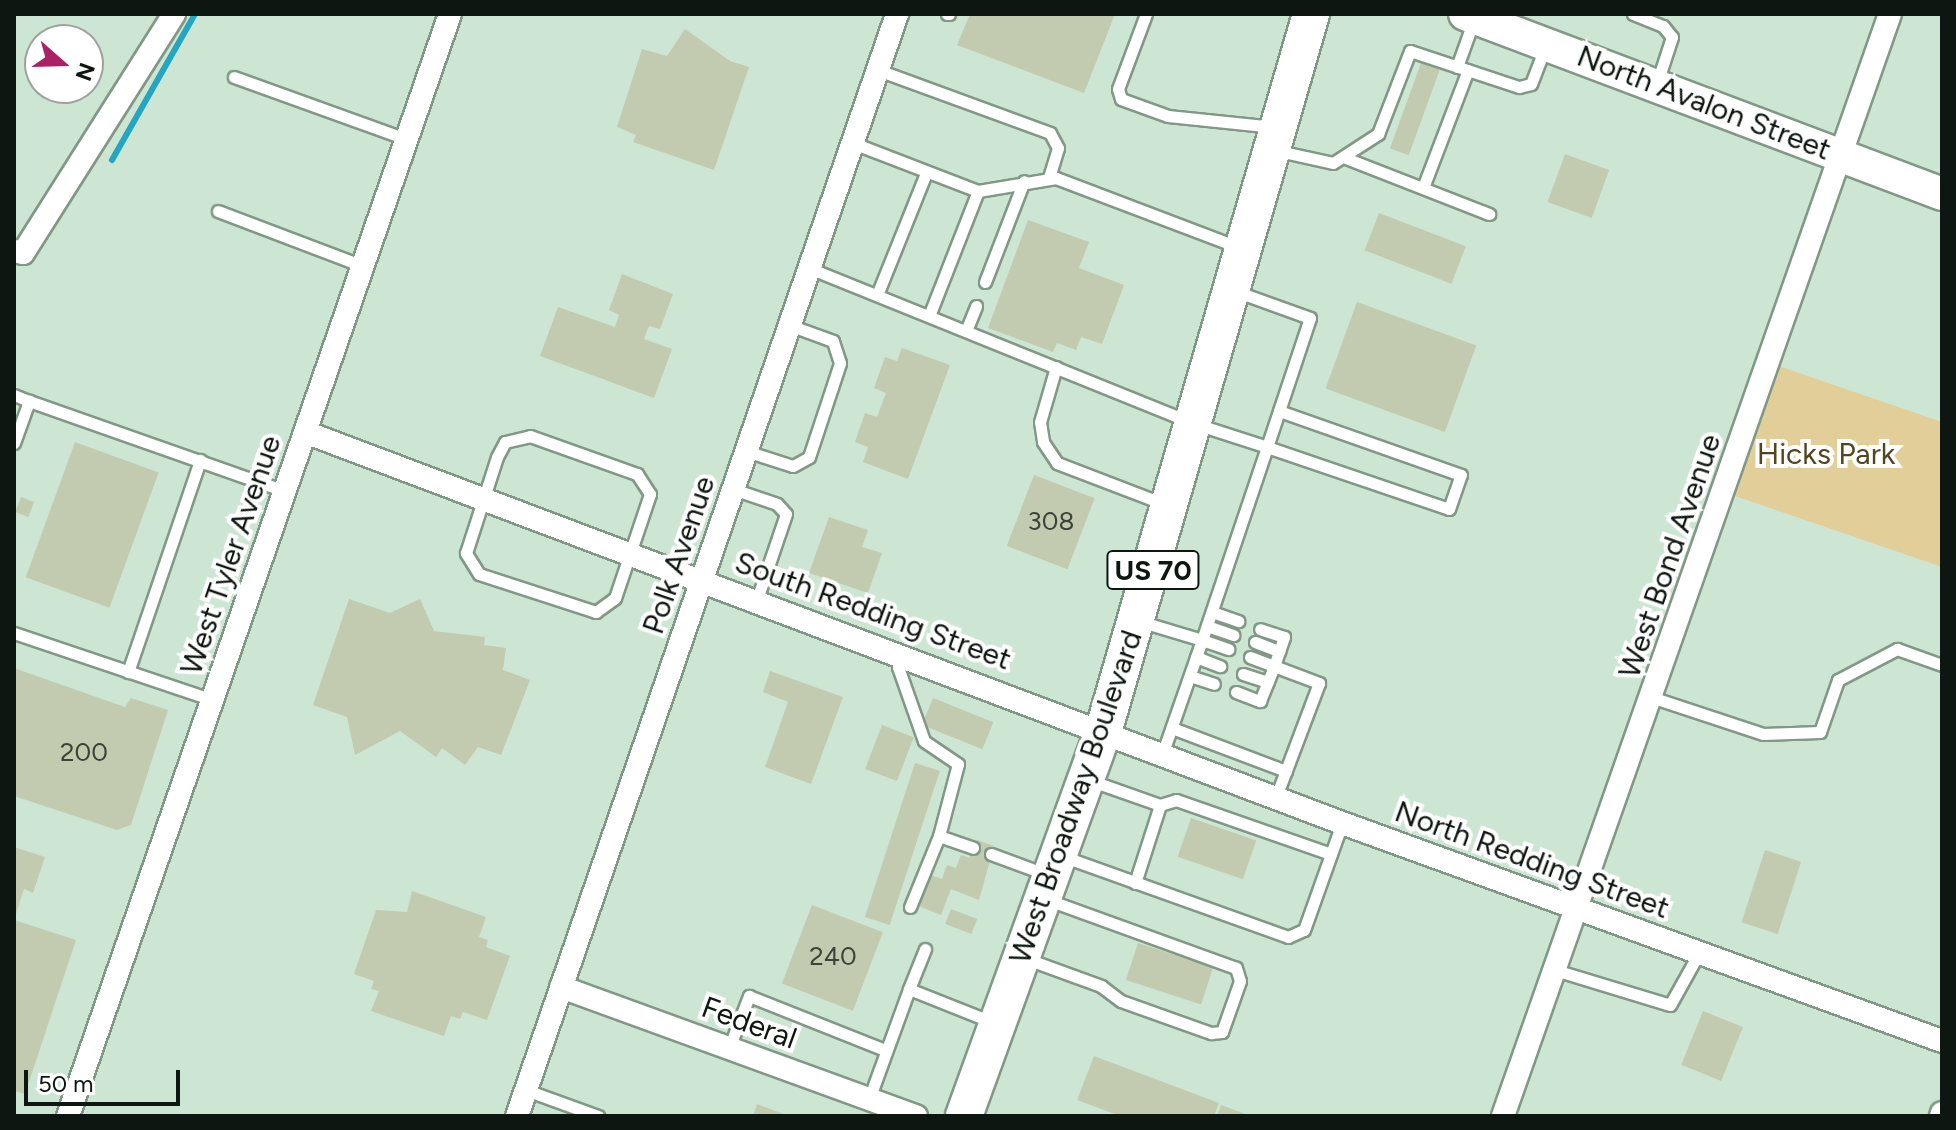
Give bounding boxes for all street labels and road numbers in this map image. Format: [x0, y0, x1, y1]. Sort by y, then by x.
street label: North Avalon Street [1572, 38, 1836, 168]
street label: West Bond Avenue [1611, 429, 1729, 683]
street label: West Tyler Avenue [173, 431, 289, 679]
street label: Polk Avenue [635, 471, 723, 639]
street label: South Redding Street [730, 544, 1016, 678]
road number: US 70 [1105, 546, 1201, 594]
street label: West Broadway Boulevard [1002, 626, 1150, 968]
street label: North Redding Street [1390, 794, 1674, 926]
street label: Federal [697, 989, 801, 1057]

